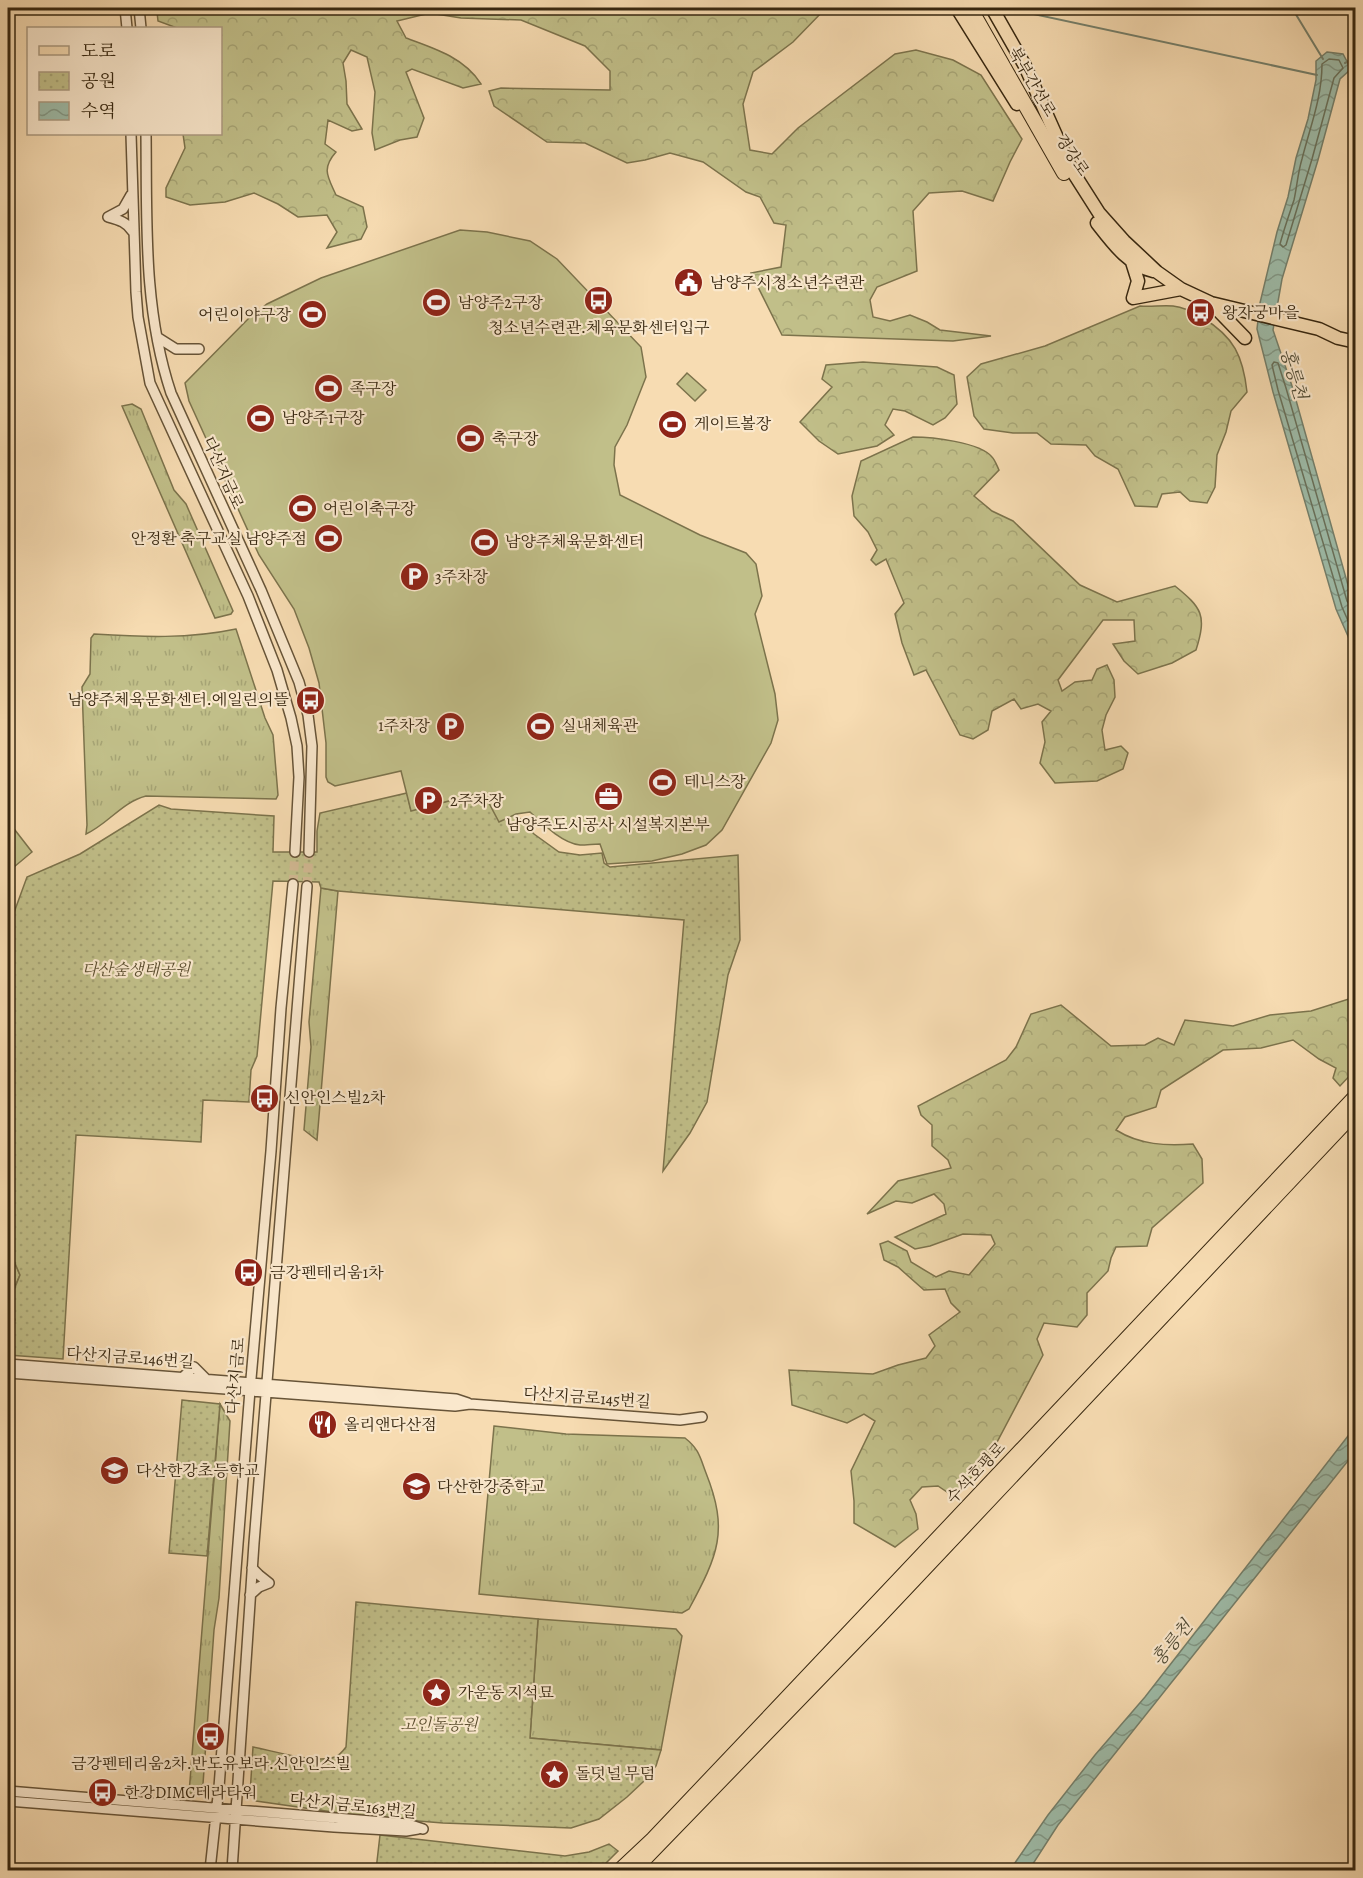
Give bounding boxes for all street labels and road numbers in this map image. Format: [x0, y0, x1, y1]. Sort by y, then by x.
street label: 북부간선로 [1003, 43, 1061, 121]
street label: 경강로 [1050, 130, 1094, 181]
street label: 다산지금로 [197, 433, 249, 513]
street label: 다산지금로 [222, 1336, 250, 1415]
street label: 다산지금로146번길 [65, 1343, 195, 1373]
street label: 다산지금로145번길 [522, 1383, 652, 1413]
street label: 수석호평로 [942, 1437, 1011, 1509]
street label: 다산지금로163번길 [288, 1788, 418, 1824]

